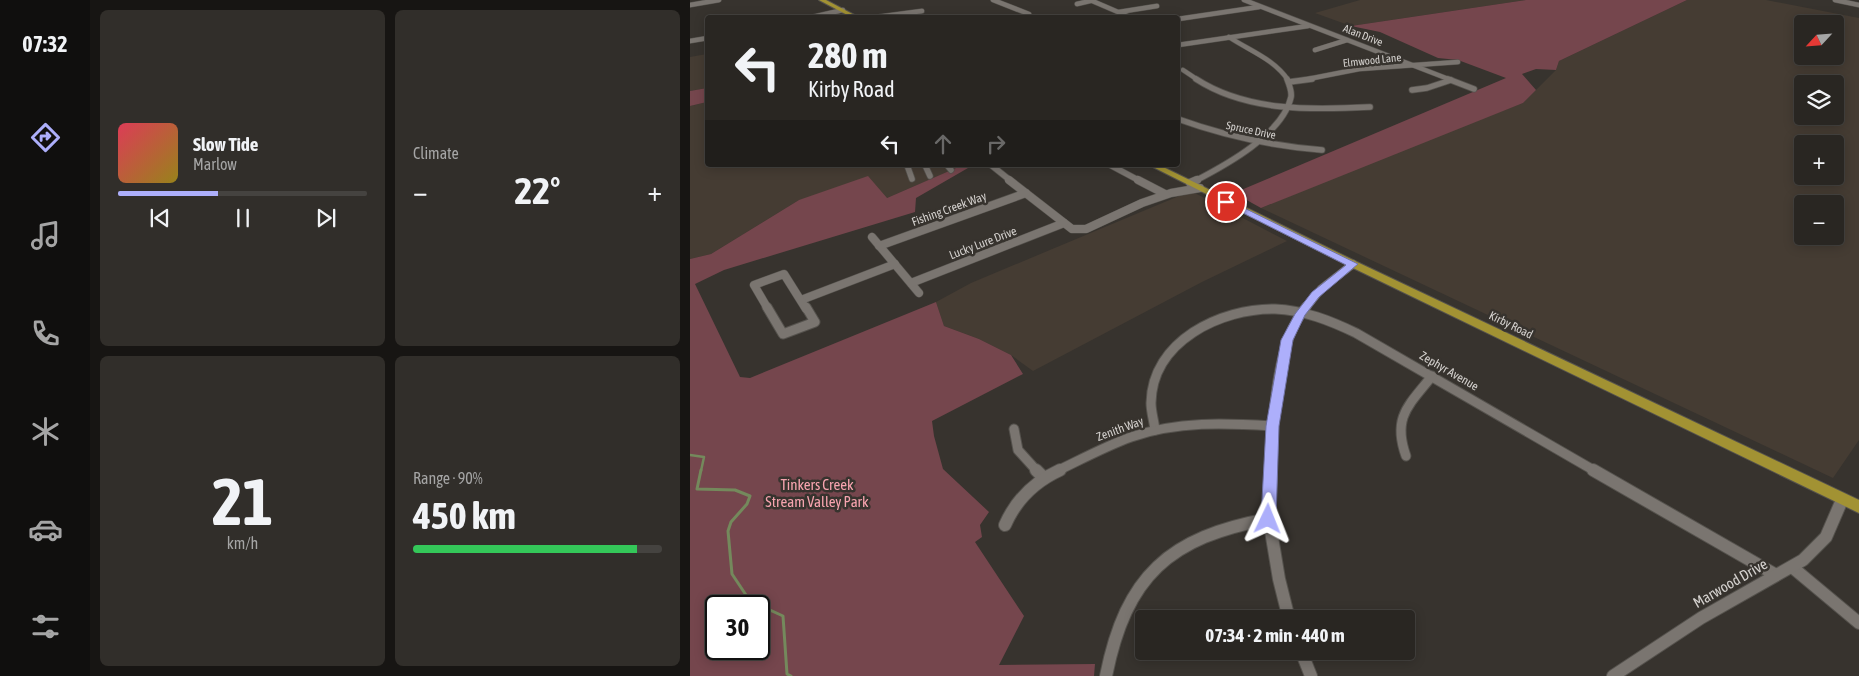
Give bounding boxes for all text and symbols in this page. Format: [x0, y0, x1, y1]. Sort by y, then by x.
north arrow [1794, 15, 1844, 65]
map controls [1794, 15, 1844, 245]
street label: Alan Drive [1341, 22, 1385, 48]
text: 07:32 [22, 31, 68, 57]
icon: left [725, 35, 790, 100]
text: 280 m [808, 35, 887, 75]
street label: Elmwood Lane [1342, 51, 1402, 69]
button: layers [1794, 75, 1844, 125]
text: Kirby Road [808, 76, 895, 102]
street label: Spruce Drive [1225, 119, 1277, 141]
icon: directions [28, 120, 63, 155]
icon: left [876, 130, 904, 158]
icon: ahead [929, 130, 957, 158]
icon: right [982, 130, 1010, 158]
text: Slow Tide [193, 133, 258, 155]
button: + [1794, 135, 1844, 185]
text: Climate [413, 144, 459, 162]
text: Marlow [193, 155, 237, 173]
text: 22° [514, 169, 561, 212]
text: − [413, 175, 428, 207]
text: + [647, 175, 662, 207]
pin [1205, 181, 1247, 223]
icon: arrive [1212, 188, 1240, 216]
street label: Fishing Creek Way [910, 189, 988, 229]
button: − [1794, 195, 1844, 245]
icon: previous [146, 204, 174, 232]
icon: pause [229, 204, 257, 232]
icon: next [312, 204, 340, 232]
icon: music [28, 218, 63, 253]
street label: Lucky Lure Drive [947, 224, 1019, 262]
street label: Kirby Road [1487, 308, 1535, 342]
icon: phone [28, 316, 63, 351]
street label: Zephyr Avenue [1417, 349, 1481, 393]
icon: climate [28, 414, 63, 449]
street label: Zenith Way [1094, 414, 1146, 444]
text: 21 [212, 464, 273, 539]
text: Range · 90% [413, 469, 483, 487]
park label: Tinkers Creek Stream Valley Park [765, 476, 869, 510]
position arrow [1241, 492, 1293, 544]
text: 450 km [413, 494, 516, 537]
icon: car [28, 512, 63, 547]
text: km/h [227, 534, 258, 552]
street label: Marwood Drive [1690, 555, 1770, 611]
speed limit sign: 30 [705, 595, 770, 660]
icon: filters [28, 609, 63, 644]
text: 07:34 · 2 min · 440 m [1205, 624, 1345, 646]

